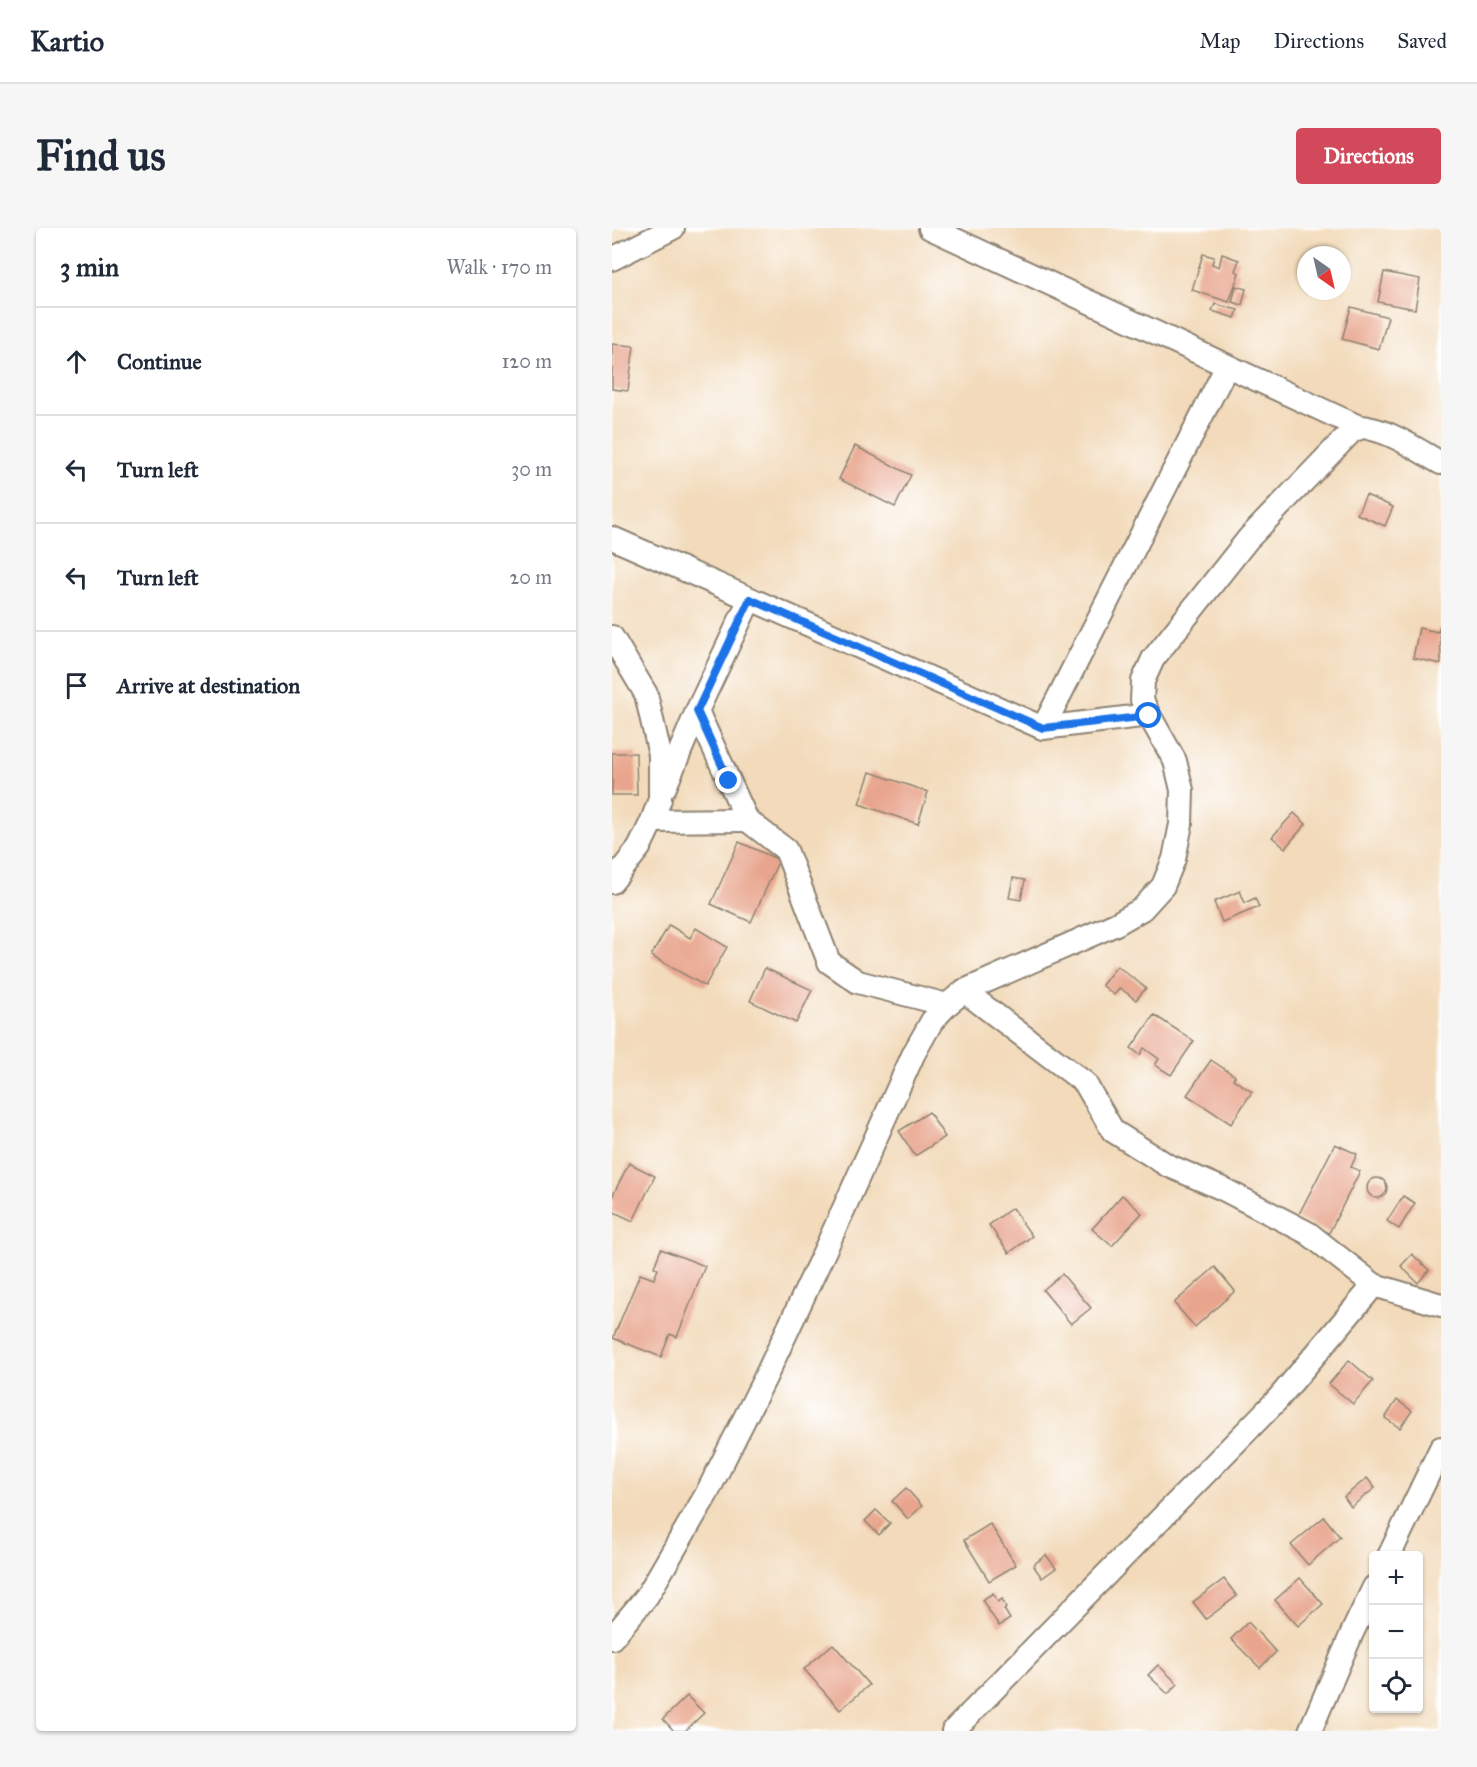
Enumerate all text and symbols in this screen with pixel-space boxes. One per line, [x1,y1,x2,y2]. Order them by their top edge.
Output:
text: Kartio [30,24,104,59]
text: Map [1200,28,1241,54]
text: Directions [1274,28,1364,54]
text: Saved [1397,28,1447,54]
button: Directions [1296,128,1441,184]
text: Find us [36,130,166,182]
north arrow [1297,246,1351,300]
text: 3 min [60,251,119,283]
text: Walk · 170 m [447,255,552,279]
icon: ahead [60,345,93,378]
text: Continue [117,348,202,375]
text: 120 m [501,349,552,373]
icon: left [60,453,93,486]
text: Turn left [117,456,199,483]
text: 30 m [511,457,552,481]
icon: left [60,561,93,594]
text: Turn left [117,564,199,591]
text: 20 m [509,565,552,589]
icon: arrive [60,669,93,702]
text: Arrive at destination [117,672,300,699]
route start [1135,702,1161,728]
route end [715,767,741,793]
map controls [1369,1551,1423,1713]
button: + [1369,1551,1423,1605]
button: − [1369,1605,1423,1659]
button: locate [1369,1659,1423,1713]

